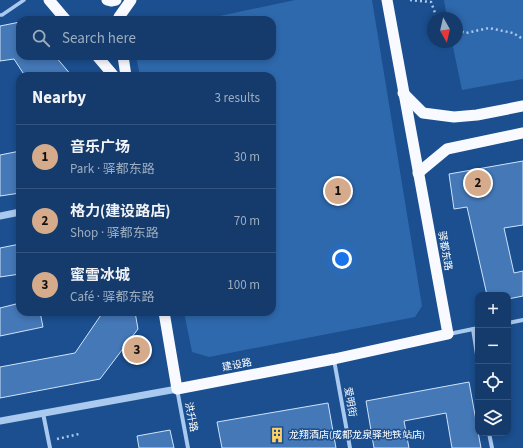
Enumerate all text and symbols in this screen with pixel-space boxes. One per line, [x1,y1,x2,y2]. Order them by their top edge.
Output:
north arrow [427,12,463,48]
search box [16,16,276,60]
icon: search [30,27,52,49]
text: Search here [62,28,136,49]
text: Nearby [32,86,86,110]
text: 3 results [215,89,260,107]
text: 音乐广场 [70,137,130,158]
text: 1 [42,148,48,166]
text: 30 m [234,148,260,166]
text: Park · 驿都东路 [70,160,155,178]
pin: 2 [465,168,491,198]
pin: 1 [325,176,351,206]
text: 格力(建设路店) [70,201,170,222]
text: 2 [42,212,48,230]
text: 70 m [234,212,260,230]
text: Shop · 驿都东路 [70,224,159,242]
street label: 驿都东路 [435,230,455,272]
your location [332,249,352,269]
text: 蜜雪冰城 [70,265,130,286]
text: 3 [42,276,48,294]
text: 100 m [227,276,260,294]
text: Café · 驿都东路 [70,288,155,306]
map controls [475,292,511,436]
button: + [475,292,511,328]
button: − [475,328,511,364]
pin: 3 [124,335,150,365]
street label: 建设路 [221,355,253,375]
button: locate [475,364,511,400]
street label: 爱明街 [341,386,359,418]
button: layers [475,400,511,436]
street label: 洪升路 [181,401,201,433]
building icon: 龙翔酒店(成都龙泉驿地铁站店) [268,426,286,444]
place label: 龙翔酒店(成都龙泉驿地铁站店) [289,428,425,442]

